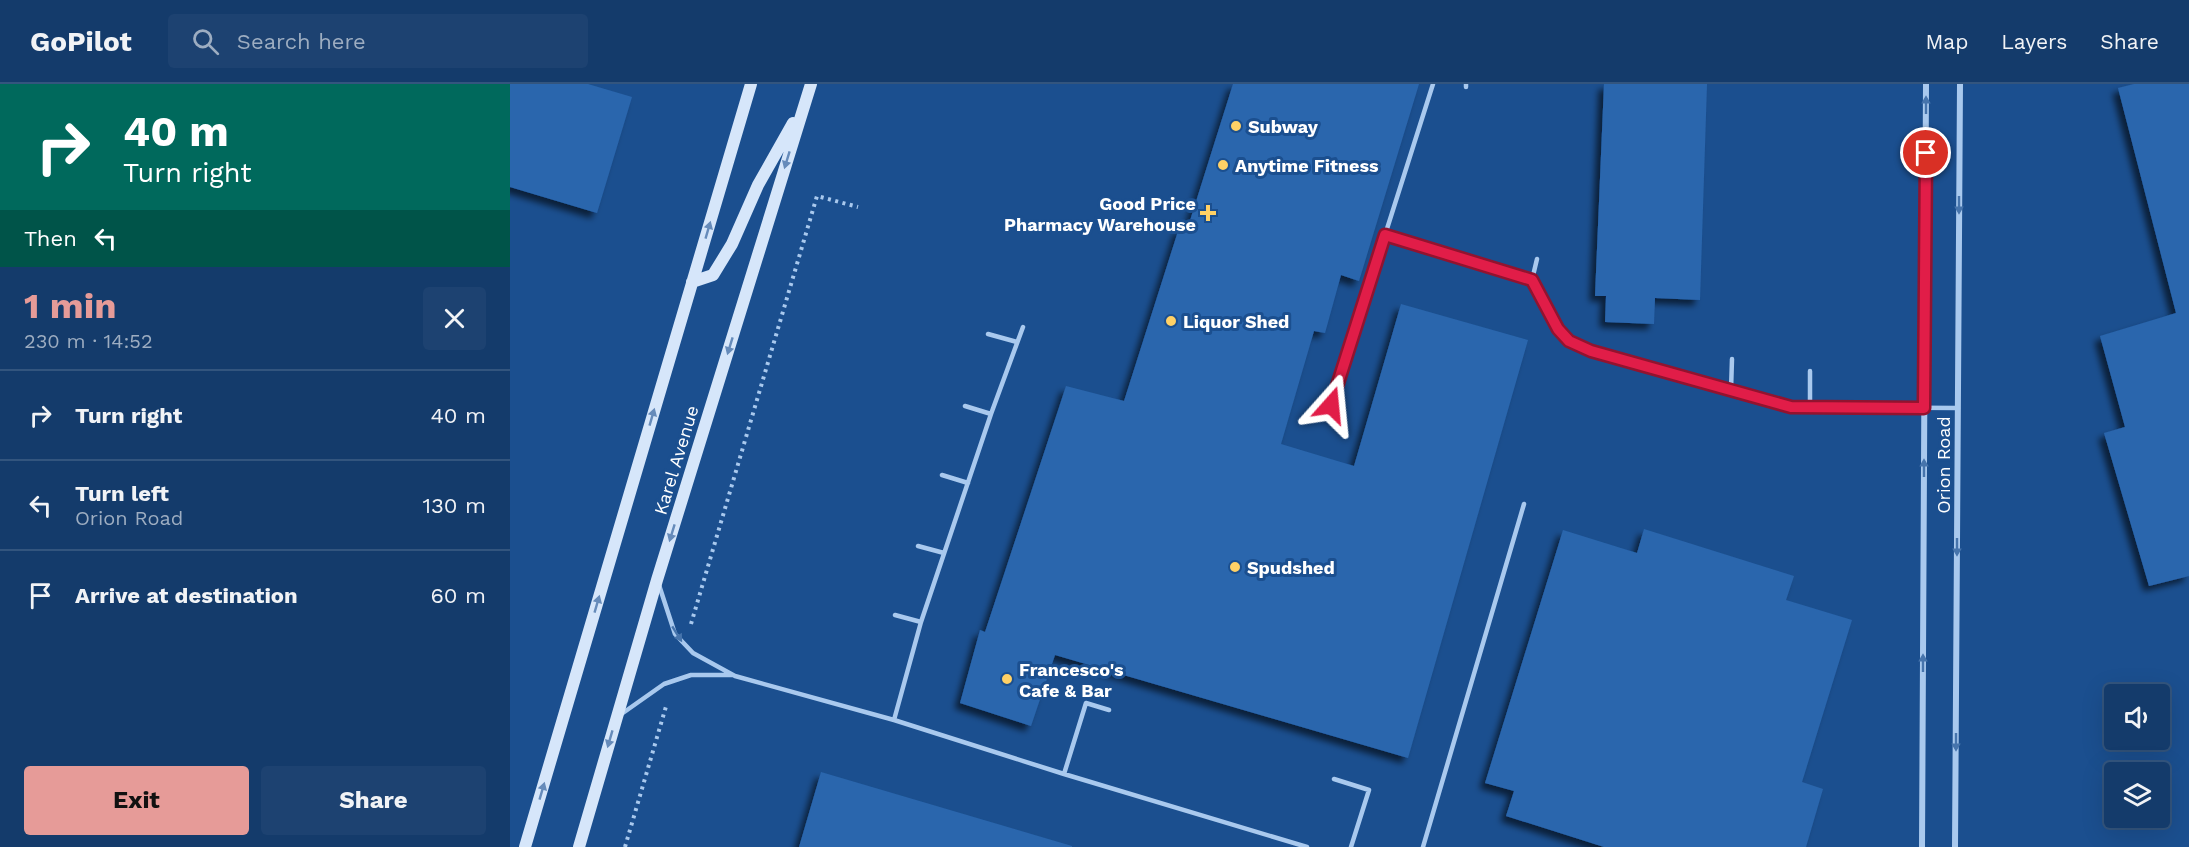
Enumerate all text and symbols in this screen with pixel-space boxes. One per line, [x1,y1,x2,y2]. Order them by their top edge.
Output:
search box [168,14,588,68]
text: GoPilot [30,25,132,58]
icon: search [189,25,222,58]
text: Search here [237,29,366,54]
text: Map [1925,29,1968,54]
text: Layers [2001,29,2067,54]
text: Share [2100,29,2159,54]
one-way arrow [1921,95,1931,114]
text: 40 m [123,107,229,156]
icon: right [24,108,102,186]
place label: Subway [1248,116,1319,137]
marker: Subway [1229,119,1243,133]
pin [1900,127,1951,178]
icon: arrive [1909,136,1942,169]
one-way arrow [782,151,791,169]
place label: Anytime Fitness [1235,155,1379,176]
text: Turn right [123,157,252,189]
marker: Anytime Fitness [1216,158,1230,172]
place label: Good Price Pharmacy Warehouse [1004,193,1196,235]
one-way arrow [1954,196,1964,215]
marker: Good Price Pharmacy Warehouse [1201,206,1215,220]
one-way arrow [704,221,713,239]
icon: left [89,222,122,255]
text: Then [24,226,77,251]
text: 1 min [24,285,116,327]
button: close [423,287,486,350]
place label: Liquor Shed [1183,311,1289,332]
marker: Liquor Shed [1164,314,1178,328]
text: 230 m · 14:52 [24,329,153,353]
one-way arrow [724,337,734,355]
position arrow [1299,373,1363,437]
icon: right [24,399,57,432]
text: Turn right [75,403,182,428]
text: 40 m [430,403,486,428]
street label: Karel Avenue [649,403,703,517]
one-way arrow [648,408,657,426]
street label: Orion Road [1933,416,1954,514]
one-way arrow [1919,458,1929,477]
text: Turn left [75,481,169,506]
icon: left [24,489,57,522]
text: 130 m [422,493,486,518]
text: Orion Road [75,506,183,530]
one-way arrow [667,524,676,542]
one-way arrow [1952,538,1962,557]
place label: Spudshed [1247,557,1335,578]
marker: Spudshed [1228,560,1242,574]
icon: arrive [24,579,57,612]
text: Arrive at destination [75,583,298,608]
text: 60 m [430,583,486,608]
one-way arrow [593,595,602,613]
one-way arrow [672,626,683,643]
one-way arrow [1918,653,1928,672]
place label: Francesco's Cafe & Bar [1019,659,1124,701]
marker: Francesco's Cafe & Bar [1000,672,1014,686]
map controls [2104,684,2170,828]
button: sound [2104,684,2170,750]
one-way arrow [605,731,614,749]
one-way arrow [1951,733,1961,752]
button: layers [2104,762,2170,828]
button: Exit [24,766,249,835]
button: Share [261,766,486,835]
one-way arrow [538,782,547,800]

